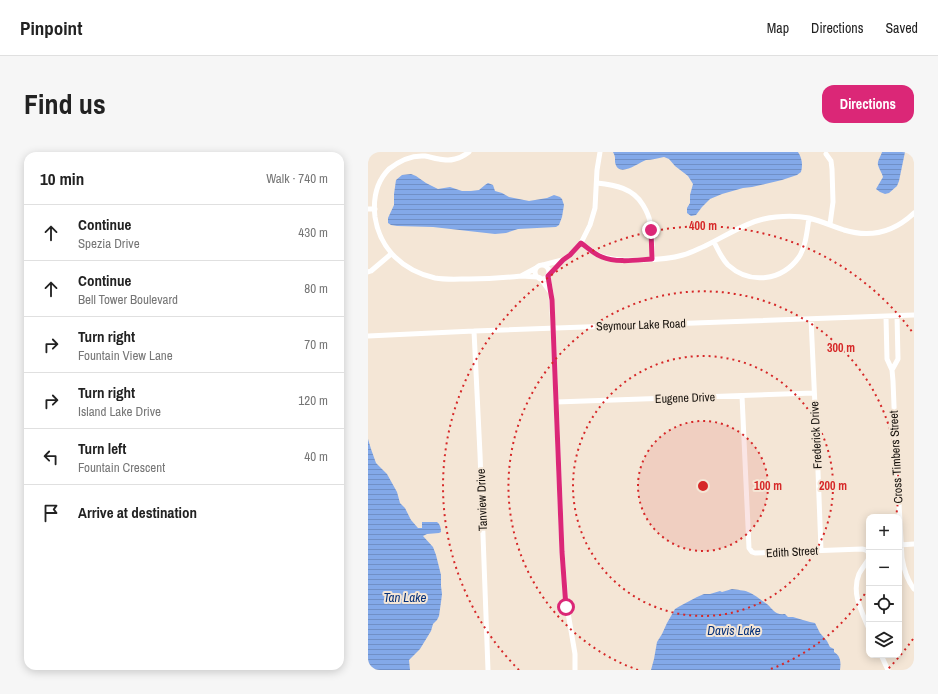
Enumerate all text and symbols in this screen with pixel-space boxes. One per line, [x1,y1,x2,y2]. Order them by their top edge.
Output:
text: Pinpoint [20,15,82,41]
text: Map [767,19,789,37]
text: Directions [811,19,863,37]
text: Saved [885,19,918,37]
text: Find us [24,85,106,123]
button: Directions [822,85,914,123]
text: 10 min [40,167,84,190]
text: Walk · 740 m [266,170,328,187]
text: Continue [78,214,131,235]
text: 400 m [689,218,717,234]
route end [642,221,660,239]
icon: ahead [40,222,62,244]
text: 430 m [298,224,328,241]
text: Spezia Drive [78,235,140,252]
text: Continue [78,270,131,291]
icon: ahead [40,278,62,300]
text: 80 m [304,280,328,297]
text: Bell Tower Boulevard [78,291,178,308]
street label: Seymour Lake Road [596,315,686,335]
text: Turn right [78,326,135,347]
icon: right [40,334,62,356]
text: 70 m [304,336,328,353]
text: 300 m [827,340,855,356]
text: Fountain View Lane [78,347,173,364]
text: Turn right [78,382,135,403]
street label: Eugene Drive [655,389,715,407]
icon: right [40,390,62,412]
text: 120 m [298,392,328,409]
street label: Frederick Drive [806,401,826,469]
text: Island Lake Drive [78,403,161,420]
street label: Cross Timbers Street [886,410,906,504]
text: Turn left [78,438,126,459]
icon: left [40,446,62,468]
text: 40 m [304,448,328,465]
text: Fountain Crescent [78,459,165,476]
street label: Tanview Drive [473,468,491,532]
text: 100 m [754,478,782,494]
text: 200 m [819,478,847,494]
centre of rings [696,479,710,493]
icon: arrive [40,502,62,524]
text: Arrive at destination [78,502,197,523]
map controls [866,514,902,658]
button: + [866,514,902,550]
street label: Edith Street [766,543,819,561]
button: − [866,550,902,586]
button: locate [866,586,902,622]
water label: Tan Lake [383,589,427,606]
route start [557,598,575,616]
water label: Davis Lake [707,622,761,639]
button: layers [866,622,902,658]

